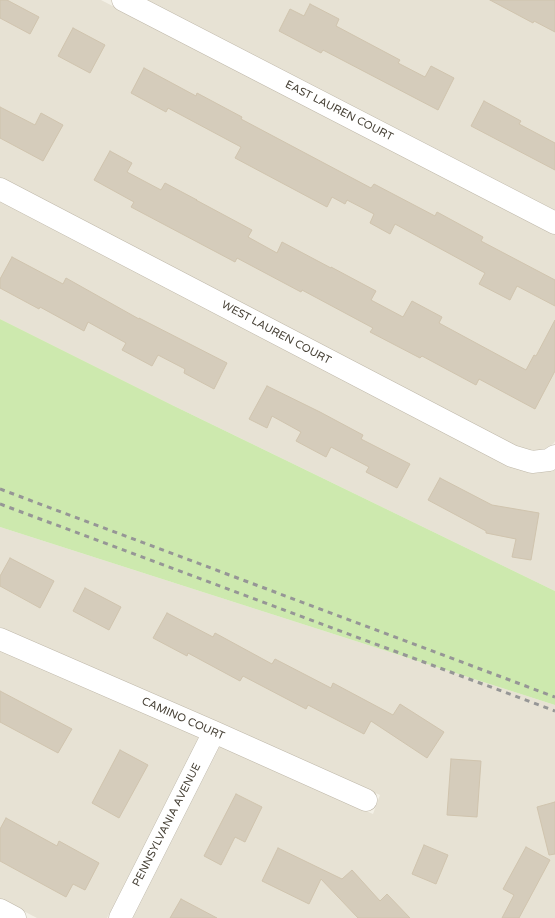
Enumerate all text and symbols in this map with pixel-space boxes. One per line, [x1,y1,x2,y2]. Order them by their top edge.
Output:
street label: EAST LAUREN COURT [283,78,395,144]
street label: WEST LAUREN COURT [219,298,333,368]
street label: CAMINO COURT [139,695,227,743]
street label: PENNSYLVANIA AVENUE [130,761,204,889]

